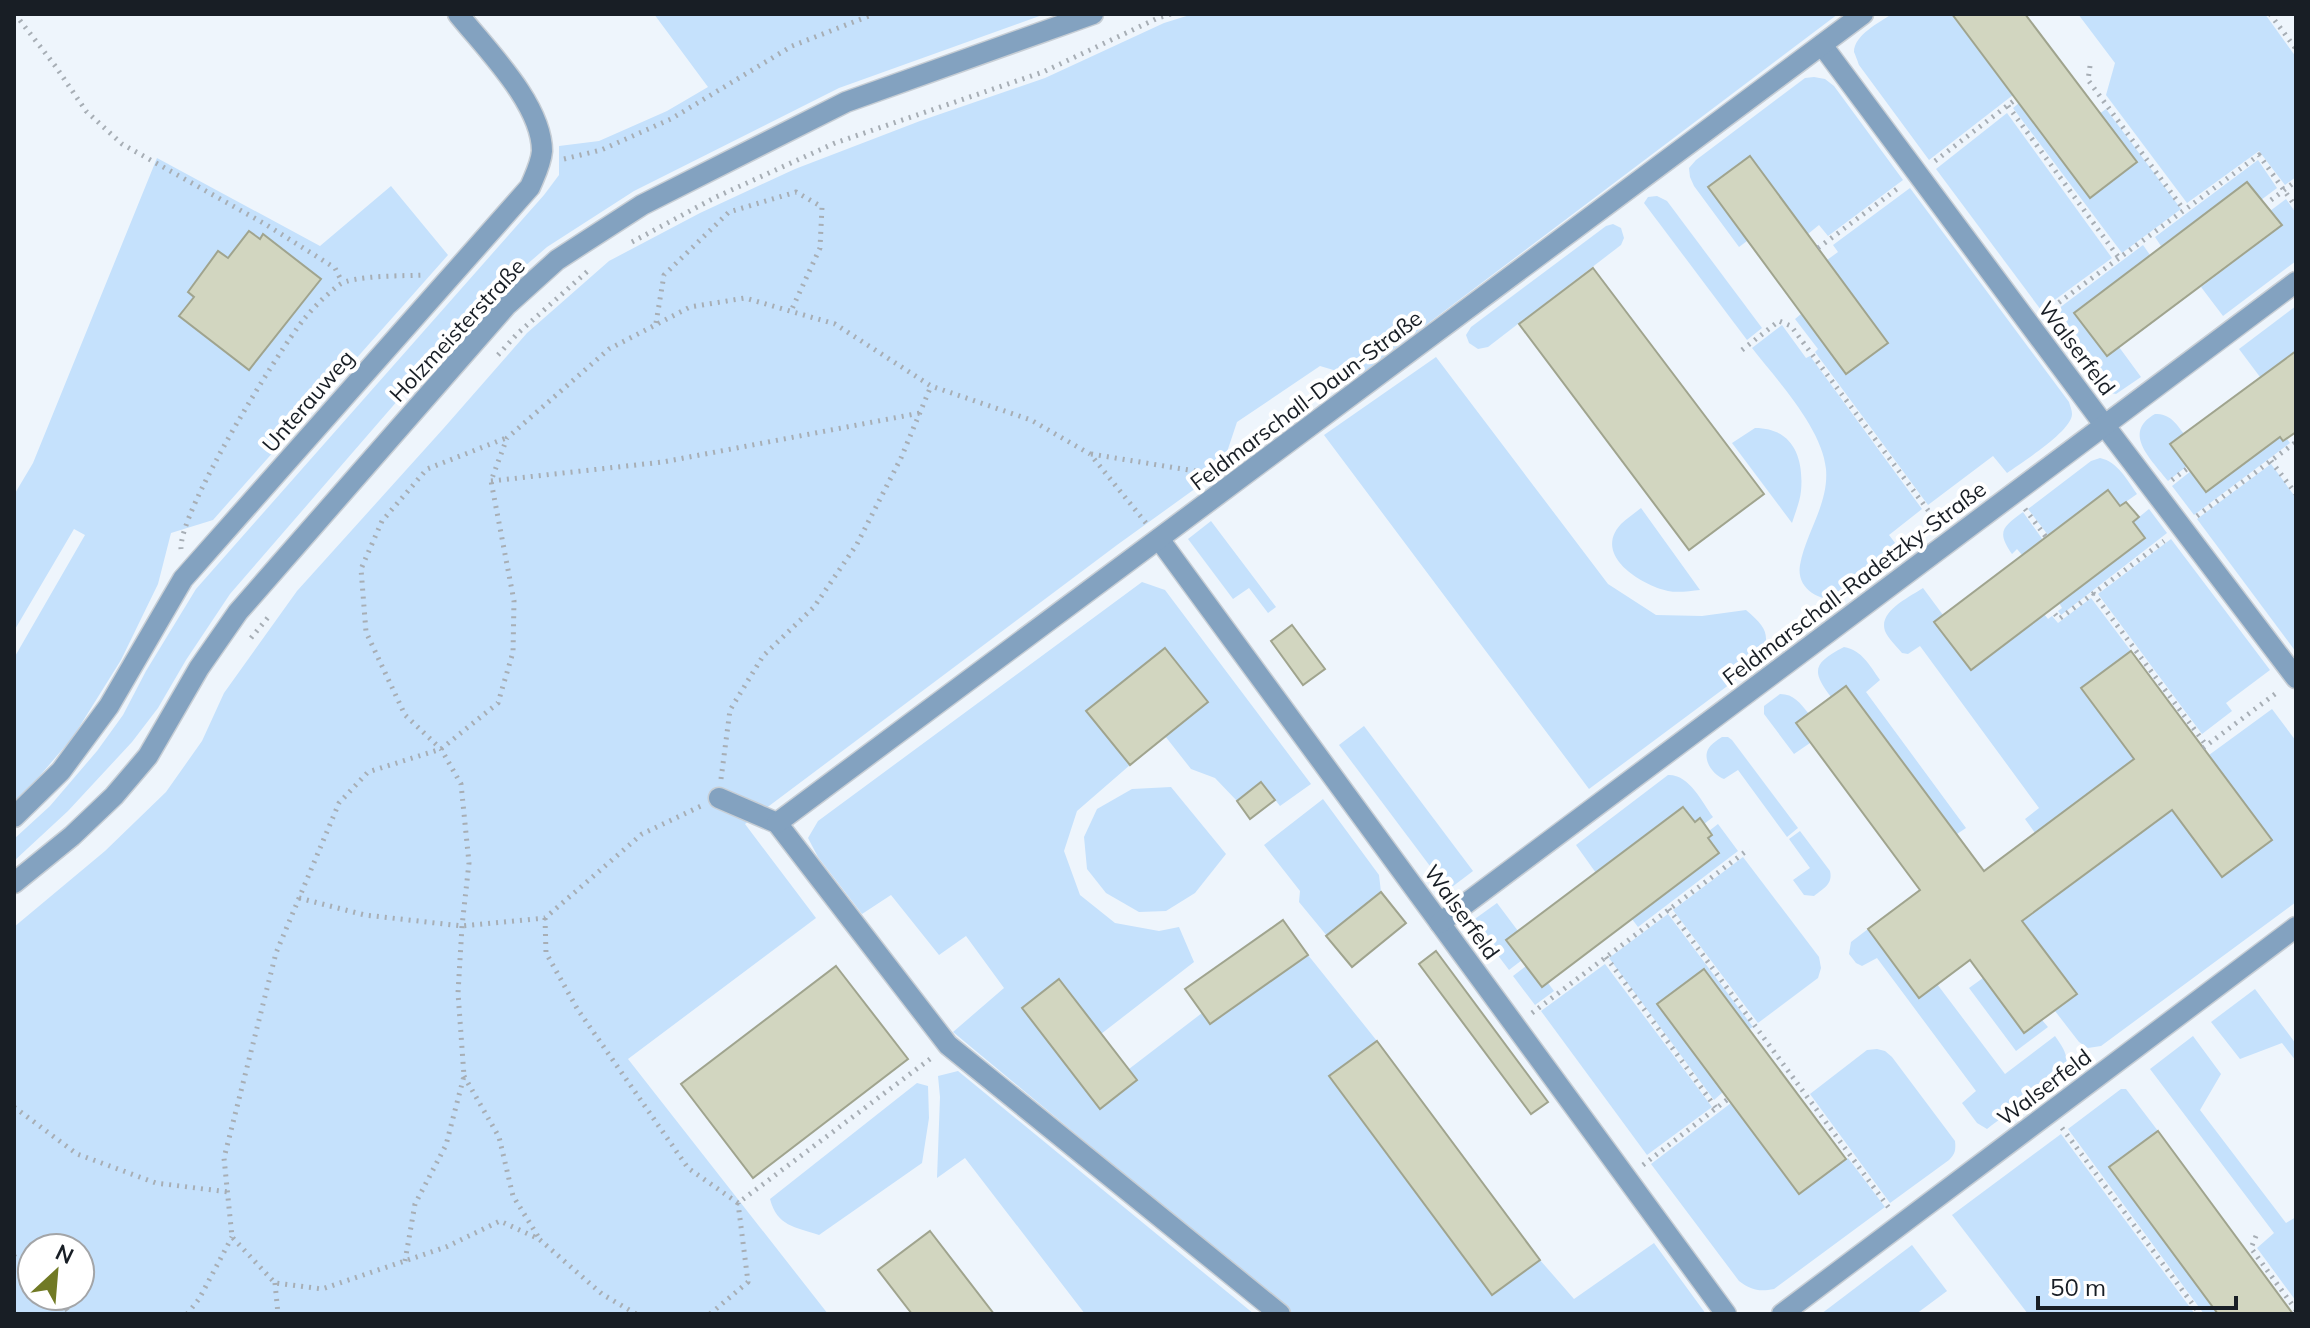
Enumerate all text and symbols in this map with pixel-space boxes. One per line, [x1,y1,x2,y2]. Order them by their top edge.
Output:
street label: Holzmeisterstraße [383,252,531,408]
street label: Walserfeld [2033,295,2121,401]
street label: Feldmarschall-Daun-Straße [1185,304,1427,496]
street label: Unterauweg [256,344,360,458]
street label: Feldmarschall-Radetzky-Straße [1717,475,1991,691]
street label: Walserfeld [1418,859,1506,965]
street label: Walserfeld [1991,1043,2097,1131]
north arrow [16,1232,96,1312]
text: N [51,1238,78,1270]
scale bar [2038,1260,2236,1310]
text: 50 m [2050,1272,2106,1302]

